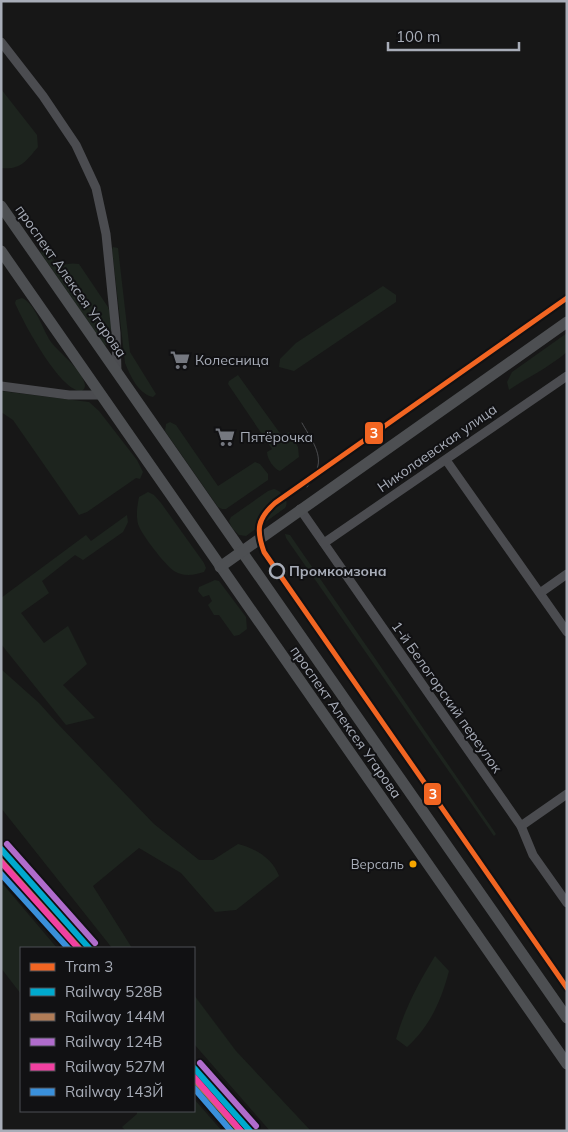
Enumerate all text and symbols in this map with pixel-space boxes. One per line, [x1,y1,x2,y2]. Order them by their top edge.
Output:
scale bar [388,20,519,52]
text: 100 m [396,27,440,46]
street label: проспект Алексея Угарова [11,201,131,361]
supermarket icon: Колесница [169,349,191,371]
place label: Колесница [195,351,269,369]
street label: Николаевская улица [374,400,500,496]
line badge: 3 [364,421,384,445]
text: 3 [370,424,378,442]
supermarket icon: Пятёрочка [214,426,236,448]
place label: Пятёрочка [240,428,313,446]
place label: Промкомзона [289,562,387,580]
marker: Промкомзона [269,563,285,579]
street label: 1-й Белогорский переулок [388,618,507,777]
street label: проспект Алексея Угарова [286,642,406,802]
line badge: 3 [423,782,442,806]
text: 3 [429,785,437,803]
place label: Версаль [351,856,404,872]
marker: Версаль [408,859,418,869]
legend [20,947,195,1112]
text: Tram 3 [65,957,113,976]
text: Railway 528В [65,982,162,1001]
text: Railway 144М [65,1007,165,1026]
text: Railway 124В [65,1032,162,1051]
text: Railway 527М [65,1057,165,1076]
text: Railway 143Й [65,1082,163,1101]

